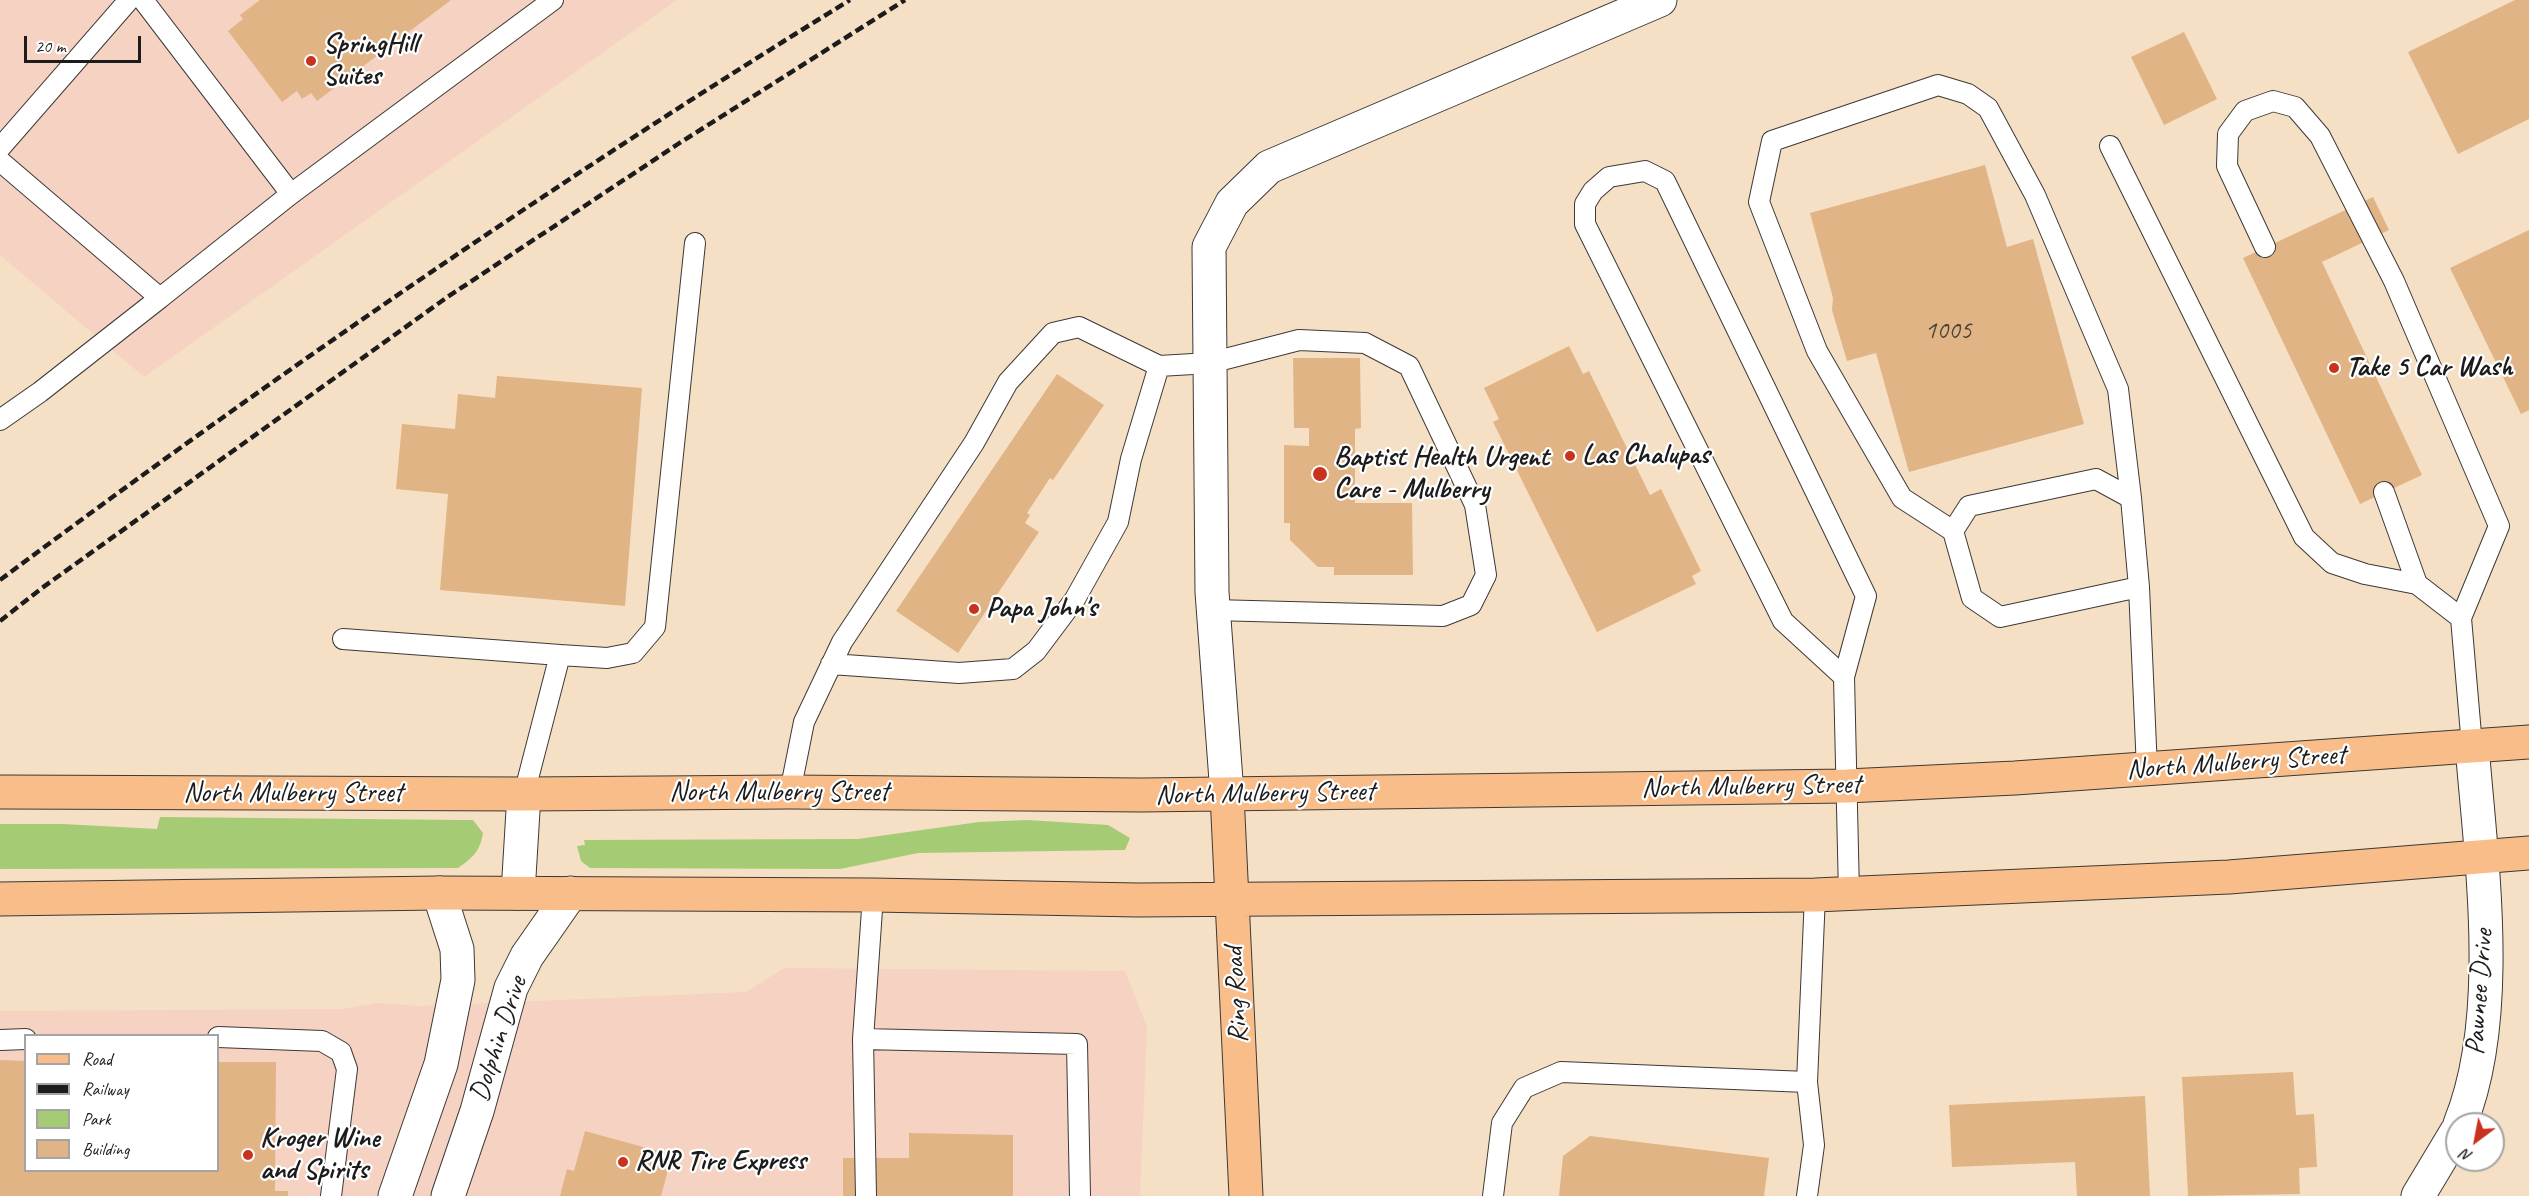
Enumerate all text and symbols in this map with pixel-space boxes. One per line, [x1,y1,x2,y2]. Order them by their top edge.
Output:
scale bar [27,24,144,62]
place label: SpringHill Suites [323,28,418,94]
text: 20 m [35,35,66,57]
marker: SpringHill Suites [304,54,318,68]
house number: 1005 [1925,315,1971,347]
place label: Take 5 Car Wash [2346,351,2512,385]
marker: Take 5 Car Wash [2327,361,2341,375]
place label: Las Chalupas [1582,439,1710,473]
place label: Baptist Health Urgent Care - Mulberry [1334,441,1549,507]
marker: Las Chalupas [1563,449,1577,463]
marker: Baptist Health Urgent Care - Mulberry [1311,465,1329,483]
place label: Papa John's [986,592,1097,626]
marker: Papa John's [967,602,981,616]
street label: North Mulberry Street [2125,739,2347,787]
street label: North Mulberry Street [1641,768,1861,806]
street label: North Mulberry Street [1155,775,1375,813]
street label: North Mulberry Street [669,776,889,810]
street label: North Mulberry Street [183,777,403,811]
street label: Pawnee Drive [2459,928,2501,1056]
street label: Ring Road [1218,946,1256,1044]
street label: Dolphin Drive [463,972,535,1106]
legend [24,1034,219,1172]
text: Road [82,1048,112,1070]
text: Railway [82,1078,129,1100]
text: Park [82,1108,111,1130]
north arrow [2445,1112,2505,1172]
place label: Kroger Wine and Spirits [260,1122,380,1188]
text: Building [82,1138,129,1160]
text: N [2457,1144,2476,1167]
place label: RNR Tire Express [635,1145,806,1179]
marker: Kroger Wine and Spirits [241,1148,255,1162]
marker: RNR Tire Express [616,1155,630,1169]

